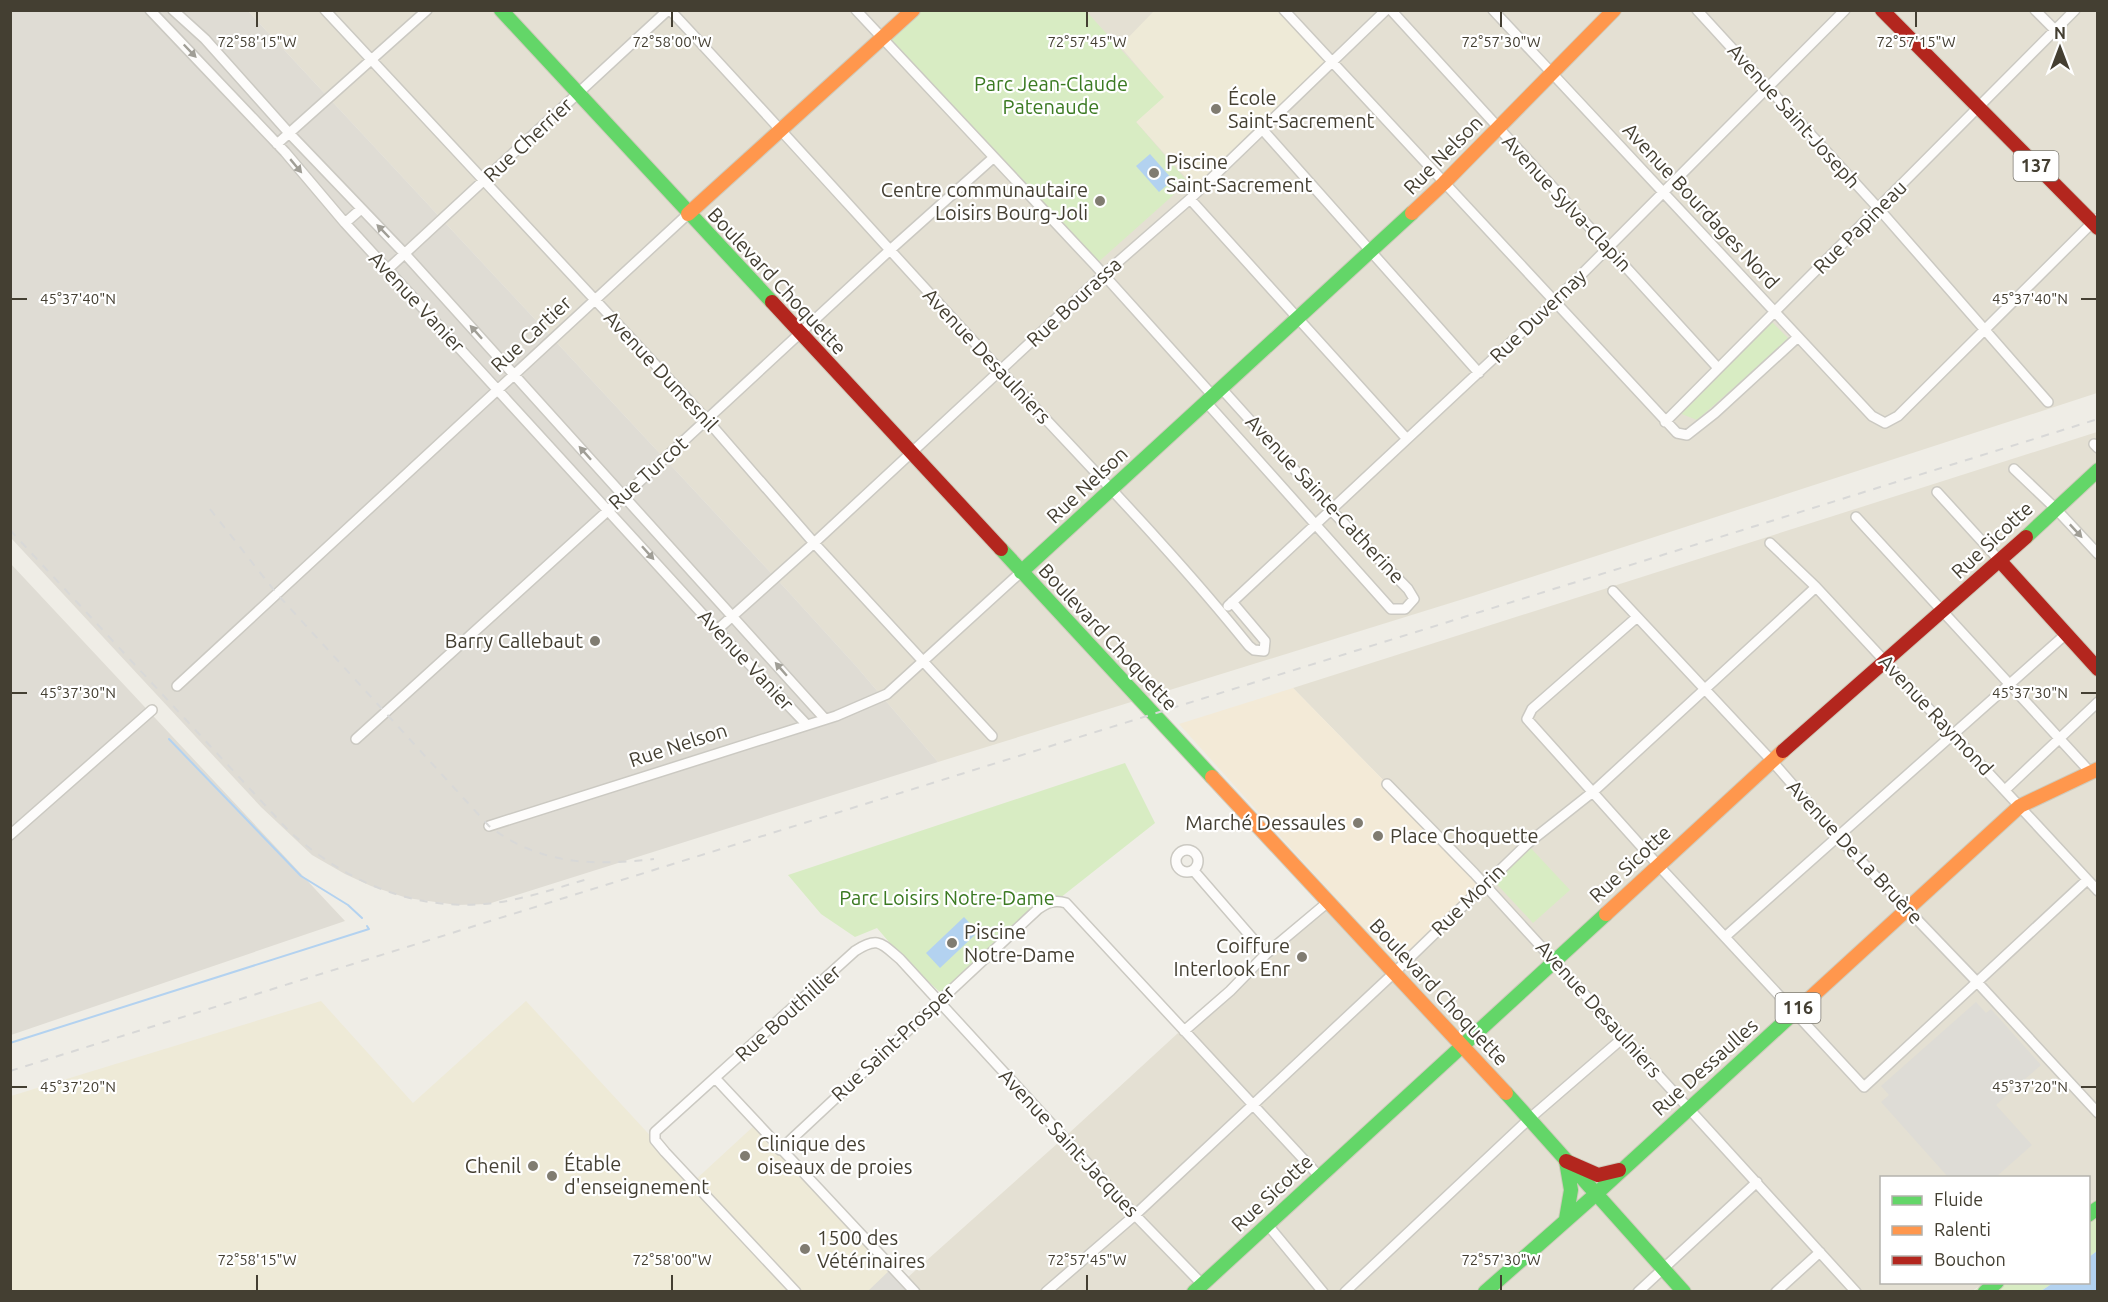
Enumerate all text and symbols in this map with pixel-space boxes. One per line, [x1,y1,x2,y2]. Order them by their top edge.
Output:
north arrow [2030,18,2090,78]
text: N [2054,24,2066,42]
text: 72°58'15"W [217,33,297,50]
text: 72°58'00"W [632,33,712,50]
text: 72°57'45"W [1047,33,1127,50]
text: 72°57'30"W [1461,33,1541,50]
text: 72°57'15"W [1876,33,1956,50]
street label: Avenue Saint-Joseph [1724,39,1865,193]
one-way arrow [183,43,197,58]
park label: Parc Jean-Claude Patenaude [974,72,1128,118]
place label: École Saint-Sacrement [1228,86,1375,132]
street label: Rue Cherrier [479,92,577,187]
marker: École Saint-Sacrement [1209,102,1223,116]
street label: Rue Nelson [1398,110,1487,199]
street label: Avenue Bourdages Nord [1618,118,1784,293]
street label: Avenue Sylva-Clapin [1498,129,1637,276]
place label: Piscine Saint-Sacrement [1166,150,1313,196]
road number: 137 [2014,151,2058,181]
one-way arrow [290,158,303,174]
marker: Piscine Saint-Sacrement [1147,166,1161,180]
street label: Rue Papineau [1808,175,1911,278]
place label: Centre communautaire Loisirs Bourg-Joli [881,178,1088,224]
marker: Centre communautaire Loisirs Bourg-Joli [1093,194,1107,208]
street label: Boulevard Choquette [703,203,851,359]
one-way arrow [376,224,390,239]
street label: Avenue Vanier [365,246,470,357]
street label: Rue Bourassa [1022,252,1126,351]
street label: Rue Duvernay [1485,264,1591,367]
street label: Avenue Desaulniers [919,283,1056,428]
text: 45°37'40"N [40,290,116,307]
text: 45°37'40"N [1992,290,2068,307]
street label: Rue Cartier [486,291,576,376]
street label: Avenue Dumesnil [600,306,723,436]
one-way arrow [470,325,483,340]
street label: Avenue Sainte-Catherine [1241,410,1409,587]
street label: Rue Turcot [604,431,692,514]
street label: Rue Nelson [1042,441,1132,528]
one-way arrow [578,445,592,460]
street label: Rue Sicotte [1946,496,2037,583]
one-way arrow [2069,523,2082,538]
one-way arrow [641,545,654,560]
street label: Boulevard Choquette [1034,559,1182,715]
street label: Avenue Vanier [694,604,799,715]
place label: Barry Callebaut [445,629,583,652]
marker: Barry Callebaut [588,634,602,648]
street label: Avenue Raymond [1875,650,1998,780]
one-way arrow [775,662,788,677]
text: 45°37'30"N [40,684,116,701]
text: 45°37'30"N [1992,684,2068,701]
street label: Rue Nelson [626,718,730,771]
street label: Avenue De La Bruère [1783,775,1928,928]
place label: Marché Dessaules [1185,811,1346,834]
marker: Marché Dessaules [1351,816,1365,830]
street label: Rue Sicotte [1584,820,1675,907]
place label: Place Choquette [1390,824,1539,847]
marker: Place Choquette [1371,829,1385,843]
street label: Rue Morin [1426,859,1509,940]
park label: Parc Loisirs Notre-Dame [839,886,1055,909]
street label: Boulevard Choquette [1365,914,1513,1070]
place label: Piscine Notre-Dame [964,920,1075,966]
place label: Coiffure Interlook Enr [1173,934,1290,980]
street label: Avenue Desaulniers [1532,935,1667,1082]
marker: Piscine Notre-Dame [945,936,959,950]
marker: Coiffure Interlook Enr [1295,950,1309,964]
street label: Rue Bouthillier [730,959,845,1066]
street label: Rue Saint-Prosper [826,979,959,1106]
road number: 116 [1776,993,1820,1023]
street label: Rue Dessaulles [1647,1013,1762,1120]
street label: Avenue Saint-Jacques [995,1064,1144,1221]
text: 45°37'20"N [40,1078,116,1095]
text: 45°37'20"N [1992,1078,2068,1095]
place label: Clinique des oiseaux de proies [757,1132,913,1178]
marker: Clinique des oiseaux de proies [738,1149,752,1163]
street label: Rue Sicotte [1226,1149,1317,1236]
place label: Étable d'enseignement [564,1152,709,1198]
place label: Chenil [465,1154,521,1177]
marker: Chenil [526,1159,540,1173]
marker: Étable d'enseignement [545,1169,559,1183]
legend [1880,1176,2090,1284]
text: Fluide [1934,1189,1983,1209]
text: Ralenti [1934,1219,1991,1239]
place label: 1500 des Vétérinaires [817,1226,925,1272]
marker: 1500 des Vétérinaires [798,1242,812,1256]
text: Bouchon [1934,1249,2006,1269]
text: 72°58'15"W [217,1251,297,1268]
text: 72°58'00"W [632,1251,712,1268]
text: 72°57'45"W [1047,1251,1127,1268]
text: 72°57'30"W [1461,1251,1541,1268]

